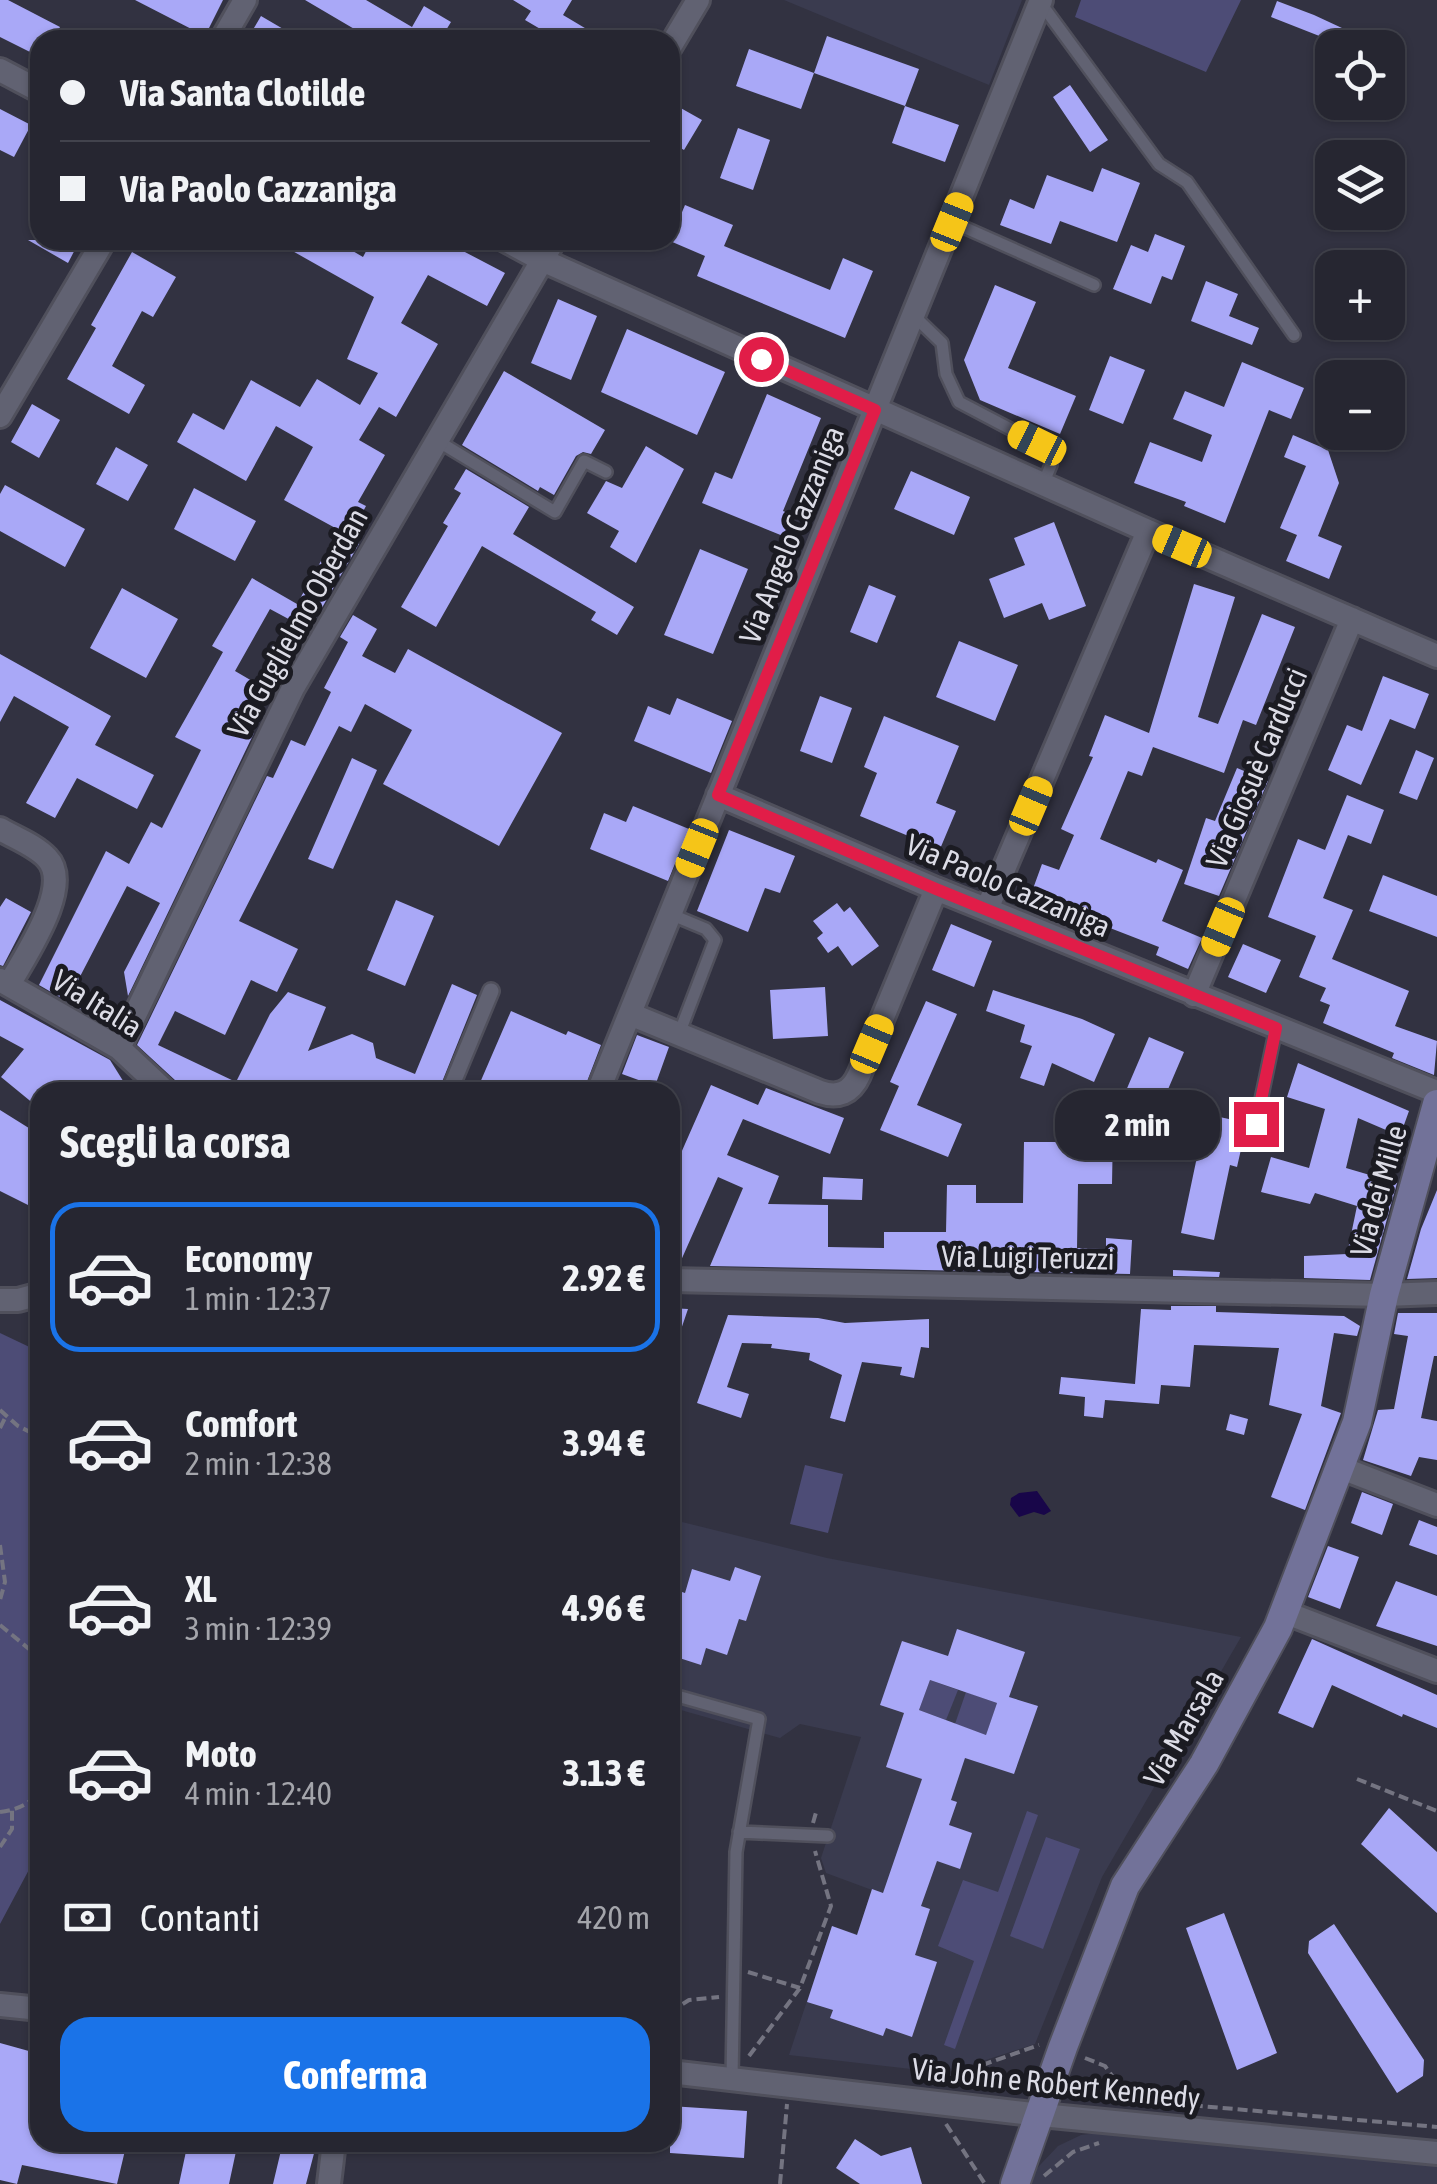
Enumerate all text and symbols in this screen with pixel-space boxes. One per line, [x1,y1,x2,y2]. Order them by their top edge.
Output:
map controls [1315,30,1405,450]
button: locate [1315,30,1405,120]
text: Via Santa Clotilde [120,71,365,114]
button: layers [1315,140,1405,230]
text: Via Paolo Cazzaniga [120,167,397,210]
car [927,189,977,255]
button: + [1315,250,1405,340]
route start [739,337,784,382]
button: − [1315,360,1405,450]
car [1003,416,1071,470]
street label: Via Angelo Cazzaniga [732,421,850,648]
street label: Via Guglielmo Oberdan [220,502,374,743]
car [1149,520,1215,572]
street label: Via Giosuè Carducci [1199,663,1313,873]
car [1005,773,1057,839]
car [672,815,722,881]
street label: Via Paolo Cazzaniga [901,827,1116,943]
car [1197,894,1249,960]
street label: Via Italia [47,963,148,1044]
car [846,1011,898,1077]
callout: 2 min [1056,1089,1221,1159]
route end [1234,1102,1279,1147]
text: 2 min [1105,1106,1170,1143]
text: Scegli la corsa [60,1116,291,1168]
street label: Via dei Mille [1343,1121,1413,1260]
icon: car [65,1232,155,1322]
text: Economy [185,1237,312,1280]
street label: Via Luigi Teruzzi [941,1238,1115,1276]
text: 2.92 € [562,1256,645,1299]
text: 1 min · 12:37 [185,1280,332,1317]
icon: car [65,1397,155,1487]
text: Comfort [185,1402,297,1445]
text: 3.94 € [562,1421,645,1464]
text: 2 min · 12:38 [185,1445,332,1482]
icon: car [65,1562,155,1652]
text: XL [185,1567,217,1610]
text: 4.96 € [562,1586,645,1629]
text: 3 min · 12:39 [185,1610,332,1647]
street label: Via Marsala [1136,1663,1230,1792]
icon: car [65,1727,155,1817]
text: Moto [185,1732,257,1775]
text: 3.13 € [562,1751,645,1794]
text: 4 min · 12:40 [185,1775,332,1812]
icon: cash [60,1890,115,1945]
text: Contanti [140,1896,260,1939]
text: 420 m [577,1899,650,1936]
button: Conferma [60,2017,650,2132]
street label: Via John e Robert Kennedy [910,2051,1202,2115]

